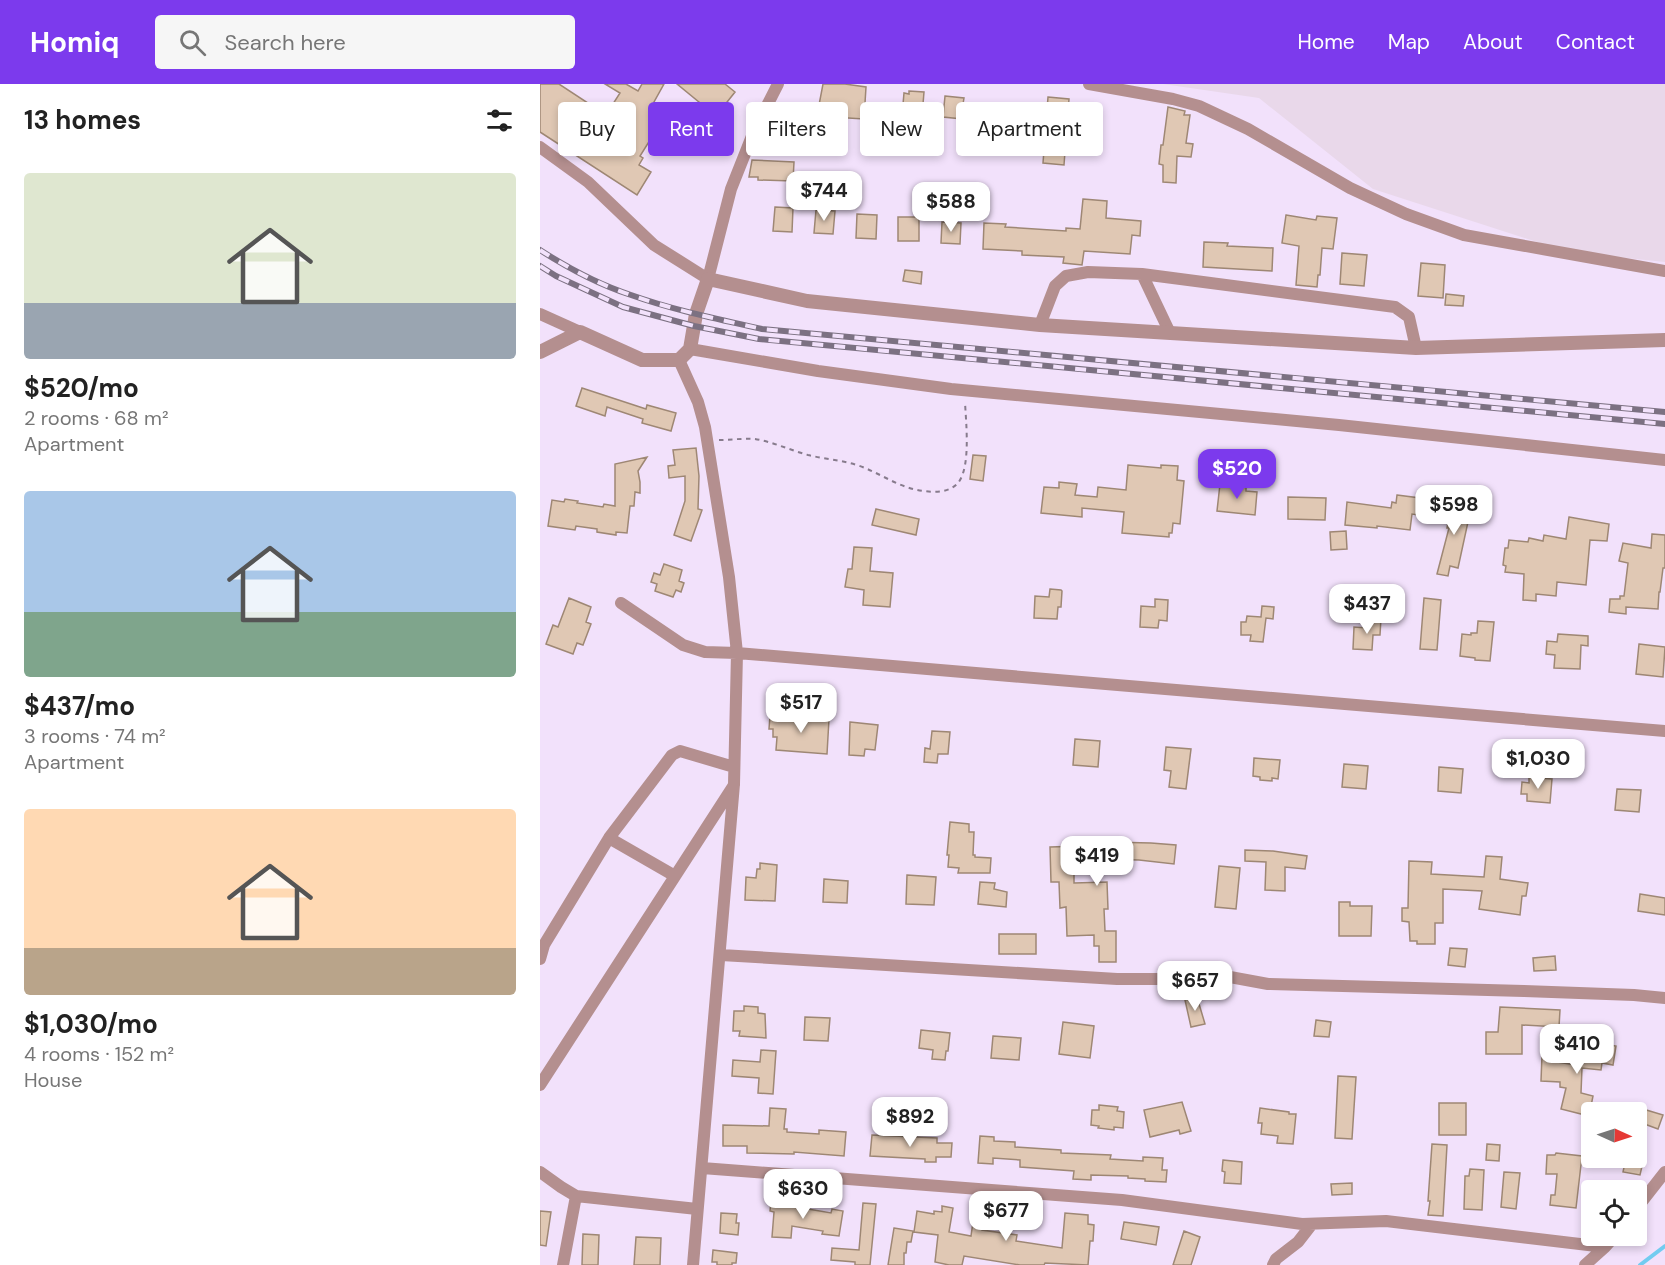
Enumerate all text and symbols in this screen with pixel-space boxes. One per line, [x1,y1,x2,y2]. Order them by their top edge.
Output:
search box [155,15,575,69]
text: Homiq [30,24,119,61]
icon: search [176,26,209,59]
text: Search here [224,28,346,57]
text: Home [1297,28,1355,56]
text: Map [1388,28,1430,56]
text: About [1463,28,1523,56]
text: Contact [1556,28,1635,56]
chip: Buy [558,102,636,156]
chip: Rent [648,102,734,156]
chip: Filters [746,102,848,156]
chip: New [860,102,944,156]
chip: Apartment [956,102,1103,156]
text: 13 homes [24,103,141,137]
icon: filters [483,104,516,137]
pin: $744 [788,171,860,222]
text: $744 [800,177,848,203]
pin: $588 [915,182,987,233]
text: $588 [926,188,976,214]
icon: home [216,212,324,320]
text: $520/mo [24,371,139,405]
text: 2 rooms · 68 m² [24,405,169,431]
text: Apartment [24,431,124,457]
pin: $520 [1201,449,1273,500]
text: $520 [1212,455,1262,481]
pin: $598 [1418,485,1490,536]
text: $598 [1429,491,1479,517]
icon: home [216,530,324,638]
pin: $437 [1331,584,1403,635]
text: $437 [1343,590,1391,616]
pin: $517 [765,683,837,734]
text: $437/mo [24,689,135,723]
text: $517 [780,689,822,715]
text: 3 rooms · 74 m² [24,723,166,749]
pin: $1,030 [1489,739,1587,790]
text: $1,030 [1506,745,1570,771]
text: Apartment [24,749,124,775]
pin: $419 [1061,836,1133,887]
text: $419 [1074,842,1120,868]
icon: home [216,848,324,956]
pin: $657 [1159,961,1231,1012]
text: $657 [1171,967,1219,993]
text: $1,030/mo [24,1007,158,1041]
pin: $410 [1541,1024,1613,1075]
text: $410 [1554,1030,1600,1056]
text: 4 rooms · 152 m² [24,1041,174,1067]
text: House [24,1067,82,1093]
pin: $892 [874,1097,946,1148]
north arrow [1581,1102,1647,1168]
map controls [1581,1102,1647,1246]
text: $892 [886,1103,934,1129]
pin: $630 [767,1169,839,1220]
text: $630 [778,1175,828,1201]
button: locate [1581,1180,1647,1246]
pin: $677 [970,1191,1042,1242]
text: $677 [983,1197,1029,1223]

